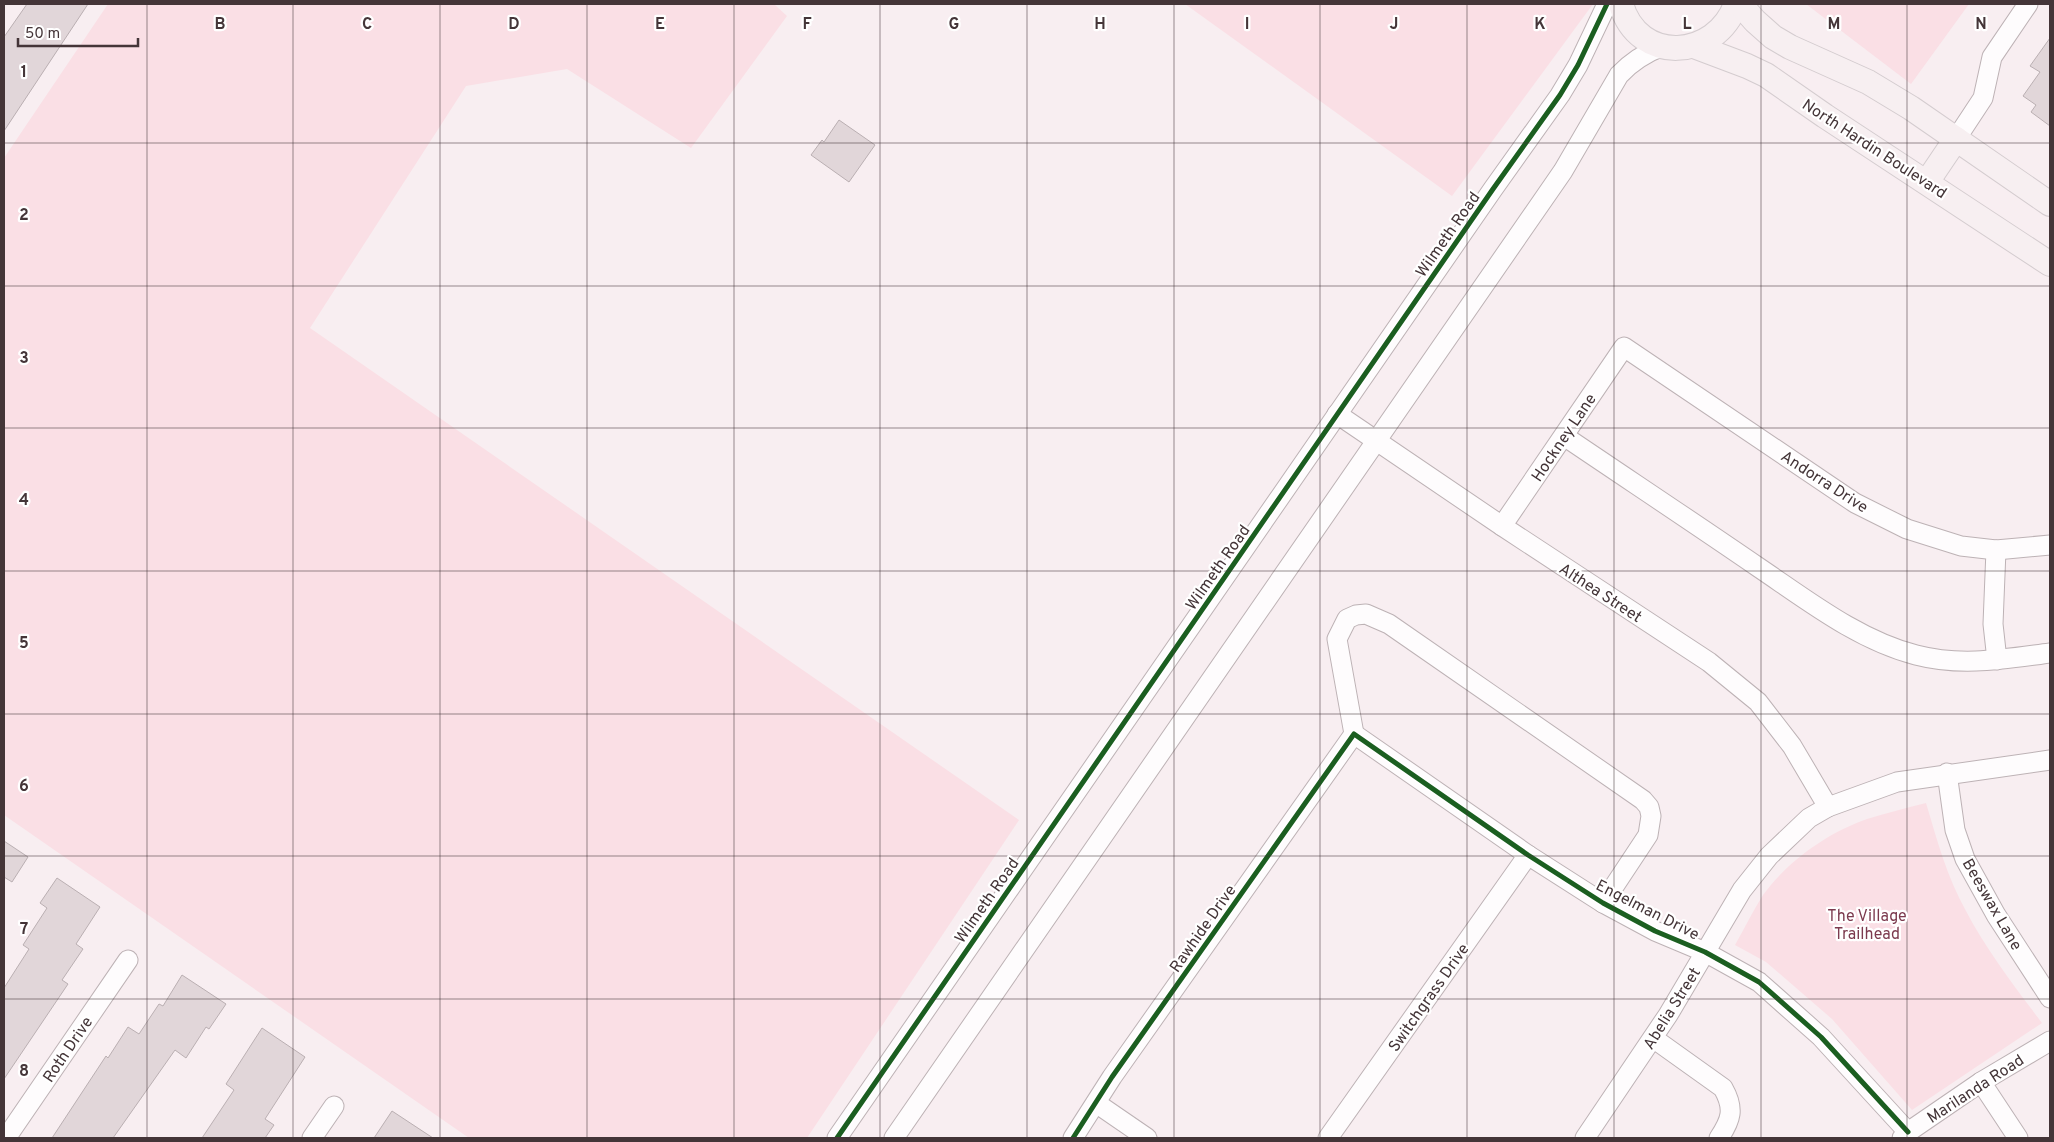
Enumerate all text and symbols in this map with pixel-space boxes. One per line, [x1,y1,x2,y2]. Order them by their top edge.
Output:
scale bar [18,15,138,47]
text: B [214,15,226,35]
text: C [362,15,372,35]
text: D [508,15,520,35]
text: E [655,15,665,35]
text: F [802,15,812,35]
text: G [949,15,959,35]
text: H [1094,15,1106,35]
text: I [1245,15,1249,35]
text: J [1390,15,1398,35]
text: K [1534,15,1546,35]
text: L [1682,15,1692,35]
text: M [1828,15,1840,35]
text: N [1975,15,1987,35]
text: 50 m [25,25,60,44]
text: 1 [21,63,27,83]
street label: North Hardin Boulevard [1798,95,1950,204]
street label: Wilmeth Road [1412,189,1485,282]
text: 2 [19,206,29,226]
text: 3 [19,349,29,369]
street label: Hockney Lane [1528,390,1602,486]
street label: Andorra Drive [1776,447,1871,518]
text: 4 [19,491,29,511]
street label: Wilmeth Road [1182,522,1255,615]
street label: Althea Street [1555,559,1645,628]
text: 5 [19,634,29,654]
text: 6 [19,777,29,797]
street label: Wilmeth Road [951,855,1024,948]
street label: Beeswax Lane [1957,856,2026,954]
street label: Engelman Drive [1592,876,1702,945]
street label: Rawhide Drive [1166,881,1241,977]
park label: The Village Trailhead [1827,907,1907,945]
text: 7 [20,920,28,940]
street label: Switchgrass Drive [1385,940,1474,1056]
street label: Abelia Street [1640,964,1706,1054]
street label: Roth Drive [39,1013,98,1087]
street label: Marilanda Road [1924,1051,2028,1128]
text: 8 [19,1062,29,1082]

